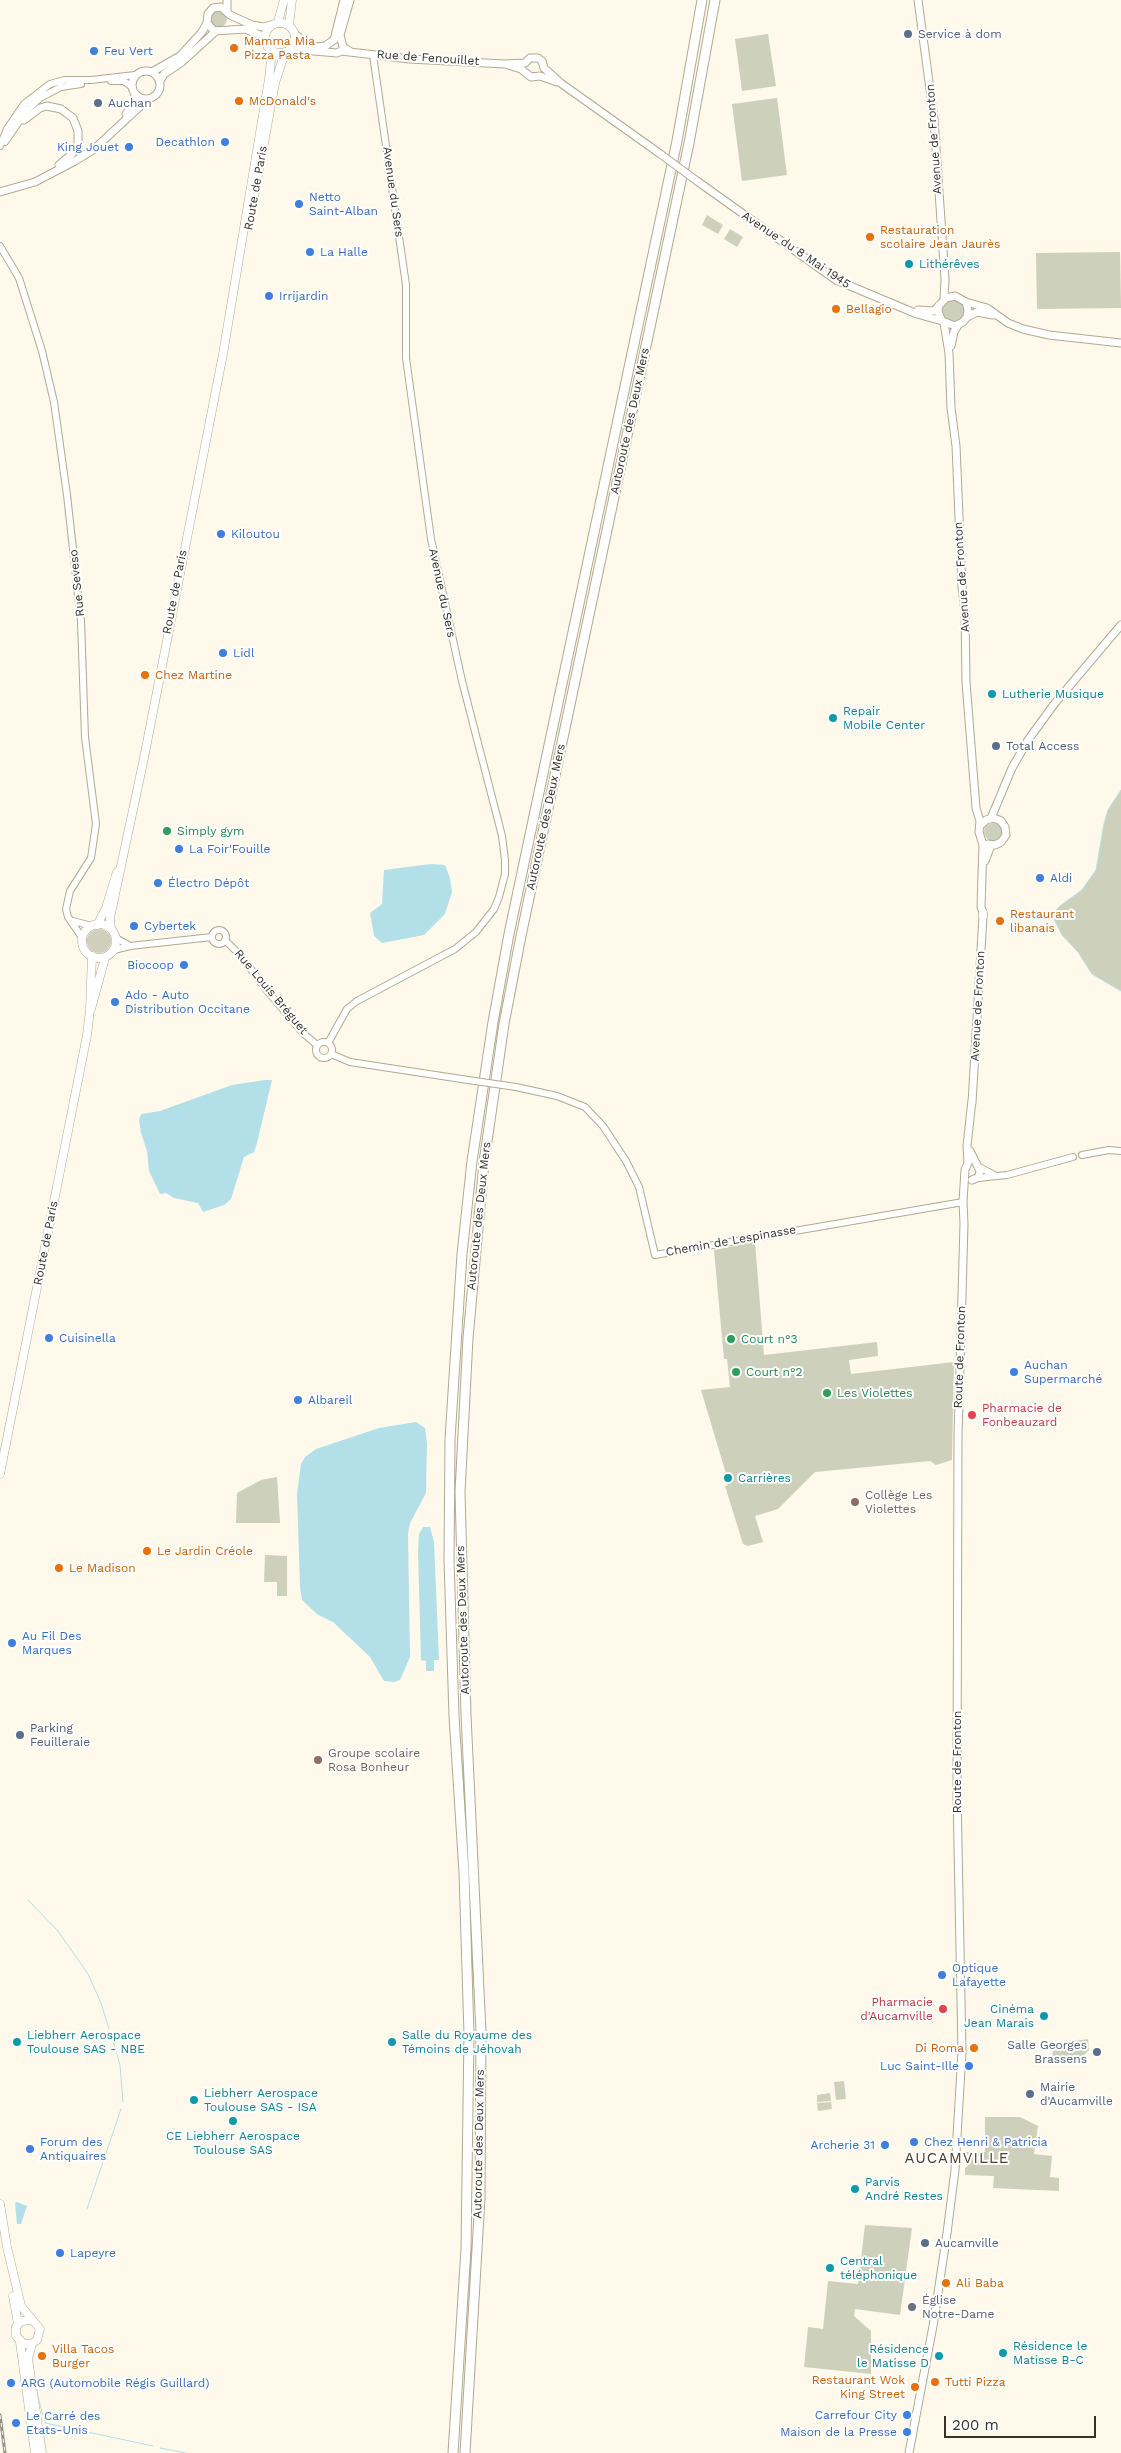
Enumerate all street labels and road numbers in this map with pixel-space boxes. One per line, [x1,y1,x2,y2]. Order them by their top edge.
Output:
street label: Rue de Fenouillet [376,47,480,69]
street label: Avenue de Fronton [923,83,945,195]
street label: Route de Paris [241,145,271,231]
street label: Avenue du Sers [380,146,406,238]
street label: Avenue du 8 Mai 1945 [739,208,853,292]
street label: Autoroute des Deux Mers [607,347,653,495]
street label: Avenue de Fronton [951,521,973,633]
street label: Avenue du Sers [425,547,459,639]
street label: Rue Seveso [66,549,88,617]
street label: Route de Paris [160,549,190,635]
street label: Autoroute des Deux Mers [523,743,569,891]
street label: Rue Louis Bréguet [231,947,311,1037]
street label: Avenue de Fronton [968,950,988,1062]
street label: Autoroute des Deux Mers [464,1141,494,1291]
street label: Route de Paris [31,1200,61,1286]
street label: Chemin de Lespinasse [665,1222,797,1260]
street label: Route de Fronton [951,1305,969,1409]
street label: Autoroute des Deux Mers [453,1545,473,1695]
street label: Route de Fronton [950,1711,964,1813]
street label: Autoroute des Deux Mers [470,2069,488,2219]

